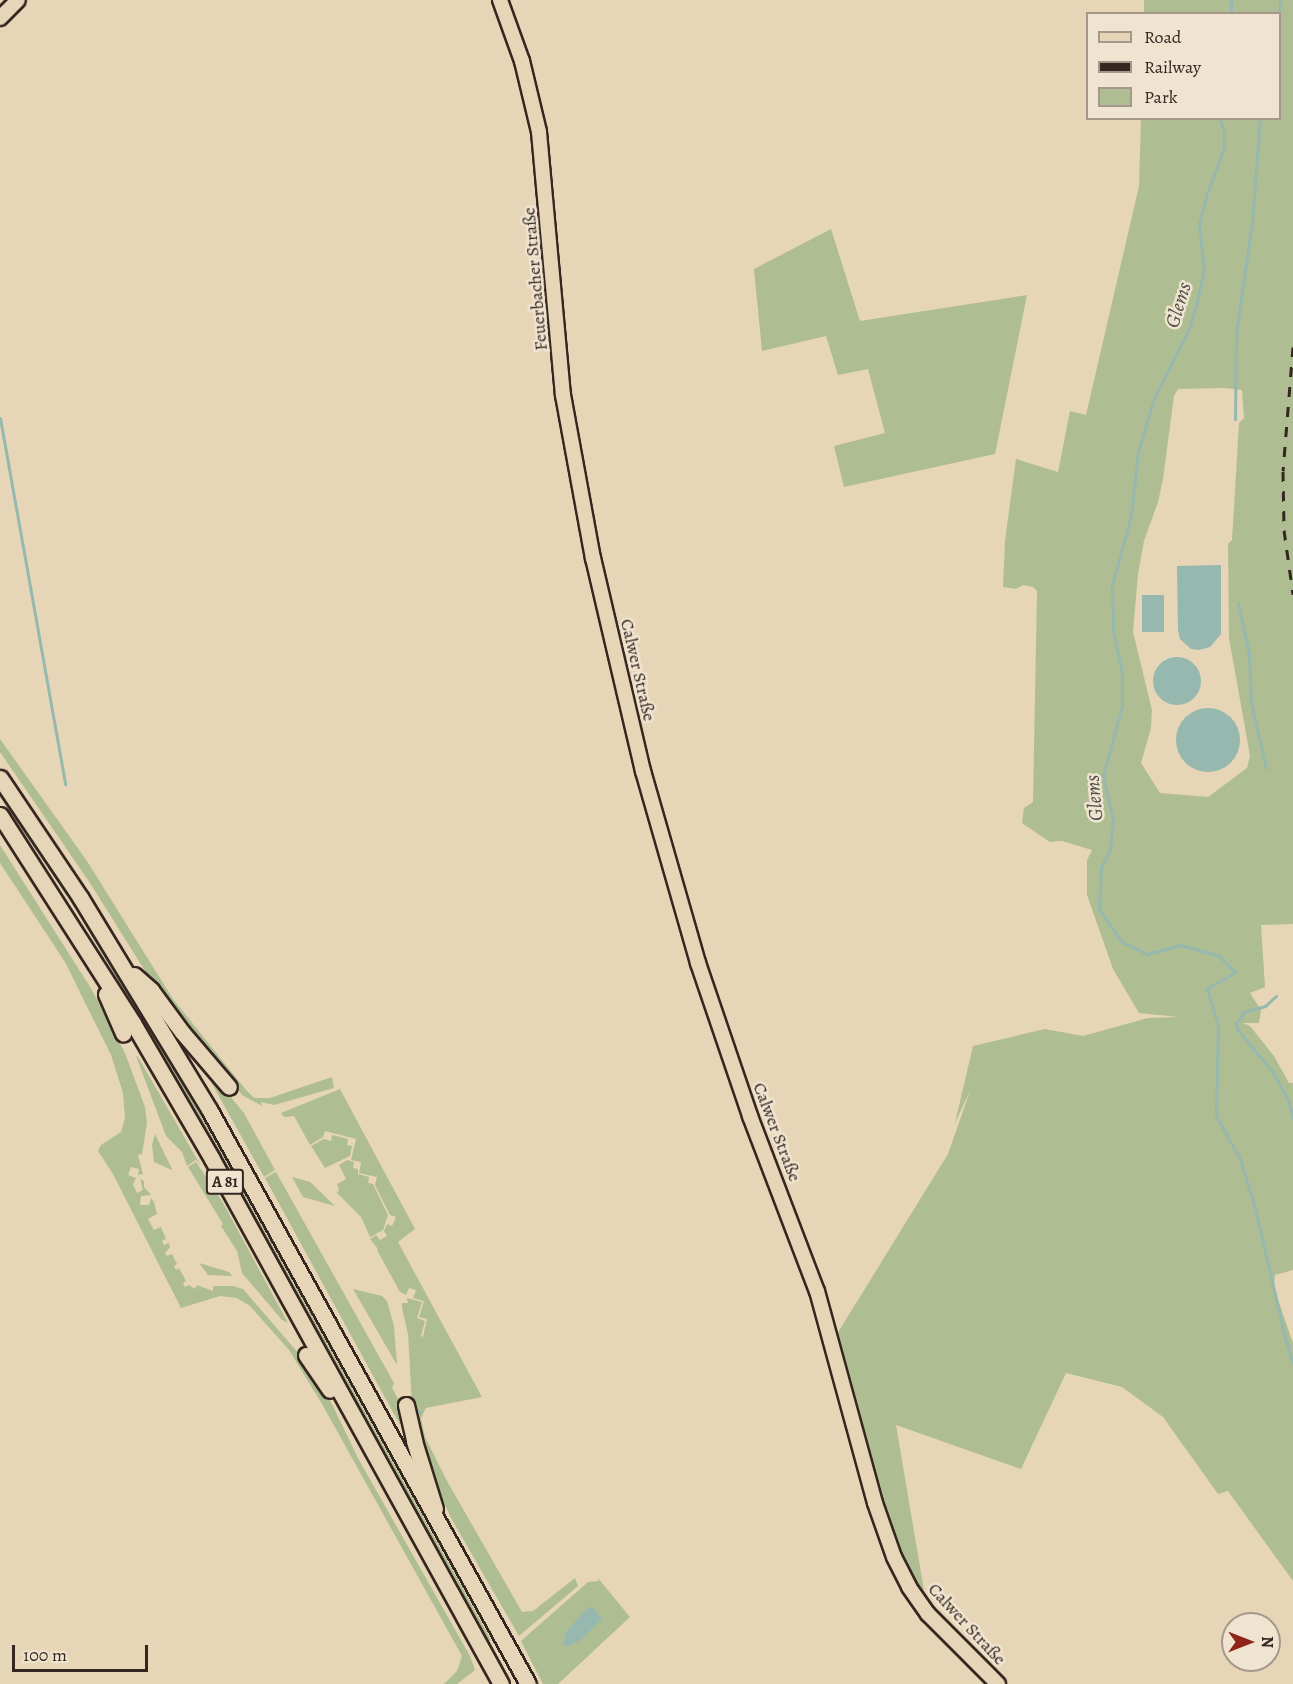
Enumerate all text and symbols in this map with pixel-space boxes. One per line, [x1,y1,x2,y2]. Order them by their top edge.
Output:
legend [1086,12,1281,120]
text: Road [1144,25,1181,49]
text: Railway [1144,55,1201,79]
text: Park [1144,85,1178,109]
street label: Feuerbacher Straße [518,206,552,352]
water label: Glems [1160,279,1196,331]
street label: Calwer Straße [616,617,660,723]
water label: Glems [1080,774,1108,822]
street label: Calwer Straße [748,1079,806,1185]
road number: A 81 [206,1169,244,1195]
street label: Calwer Straße [924,1579,1010,1669]
north arrow [1221,1612,1281,1672]
scale bar [15,1633,152,1671]
text: N [1256,1636,1278,1648]
text: 100 m [23,1643,67,1667]

